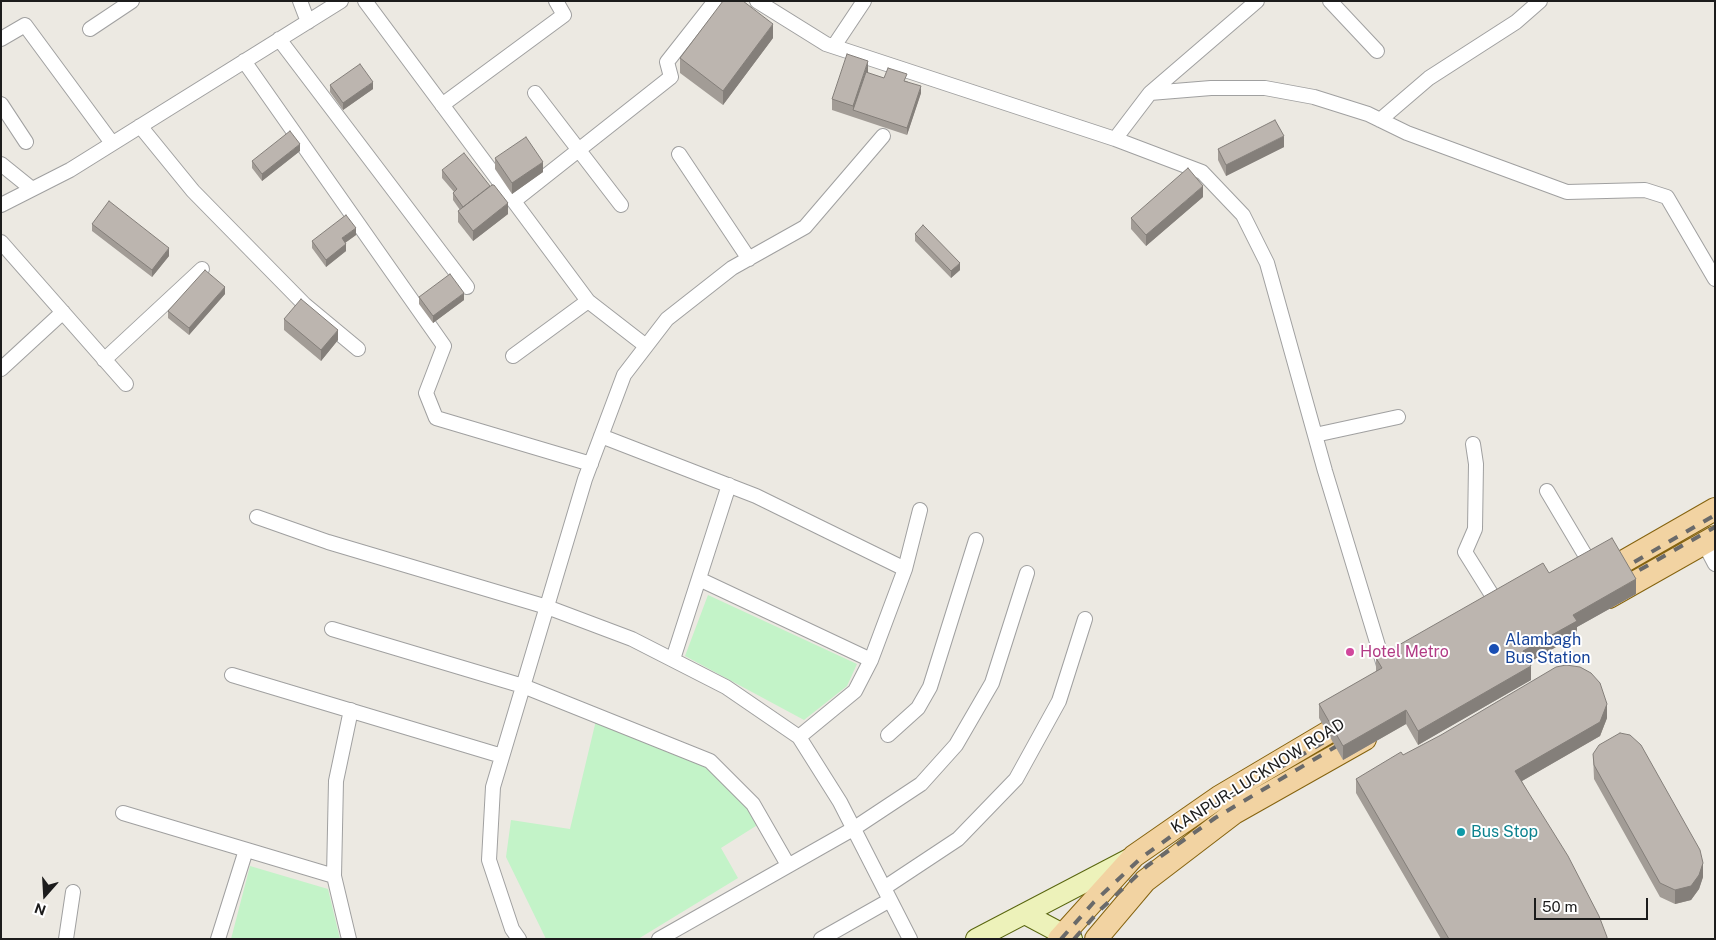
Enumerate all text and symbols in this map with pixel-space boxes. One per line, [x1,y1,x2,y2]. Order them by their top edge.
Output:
place label: Alambagh Bus Station [1505,630,1591,668]
place label: Hotel Metro [1360,642,1449,662]
marker: Alambagh Bus Station [1487,642,1501,656]
marker: Hotel Metro [1344,646,1356,658]
street label: KANPUR-LUCKNOW ROAD [1168,715,1348,837]
place label: Bus Stop [1471,822,1538,842]
marker: Bus Stop [1455,826,1467,838]
north arrow [20,870,70,920]
scale bar [1536,888,1650,920]
text: 50 m [1542,898,1577,915]
text: N [32,900,48,919]

